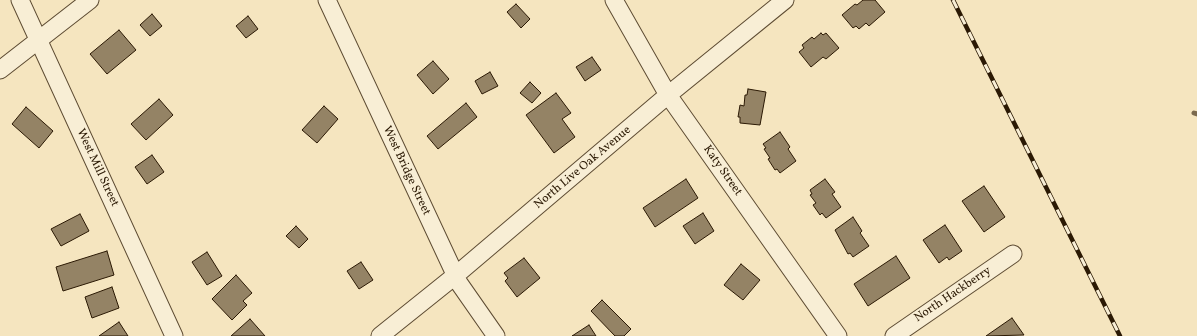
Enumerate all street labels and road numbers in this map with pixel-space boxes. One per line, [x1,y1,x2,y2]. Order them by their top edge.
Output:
street label: North Live Oak Avenue [532,123,634,213]
street label: West Bridge Street [379,124,433,218]
street label: West Mill Street [73,127,121,209]
street label: Katy Street [699,143,745,199]
street label: North Hackberry [912,264,994,326]

